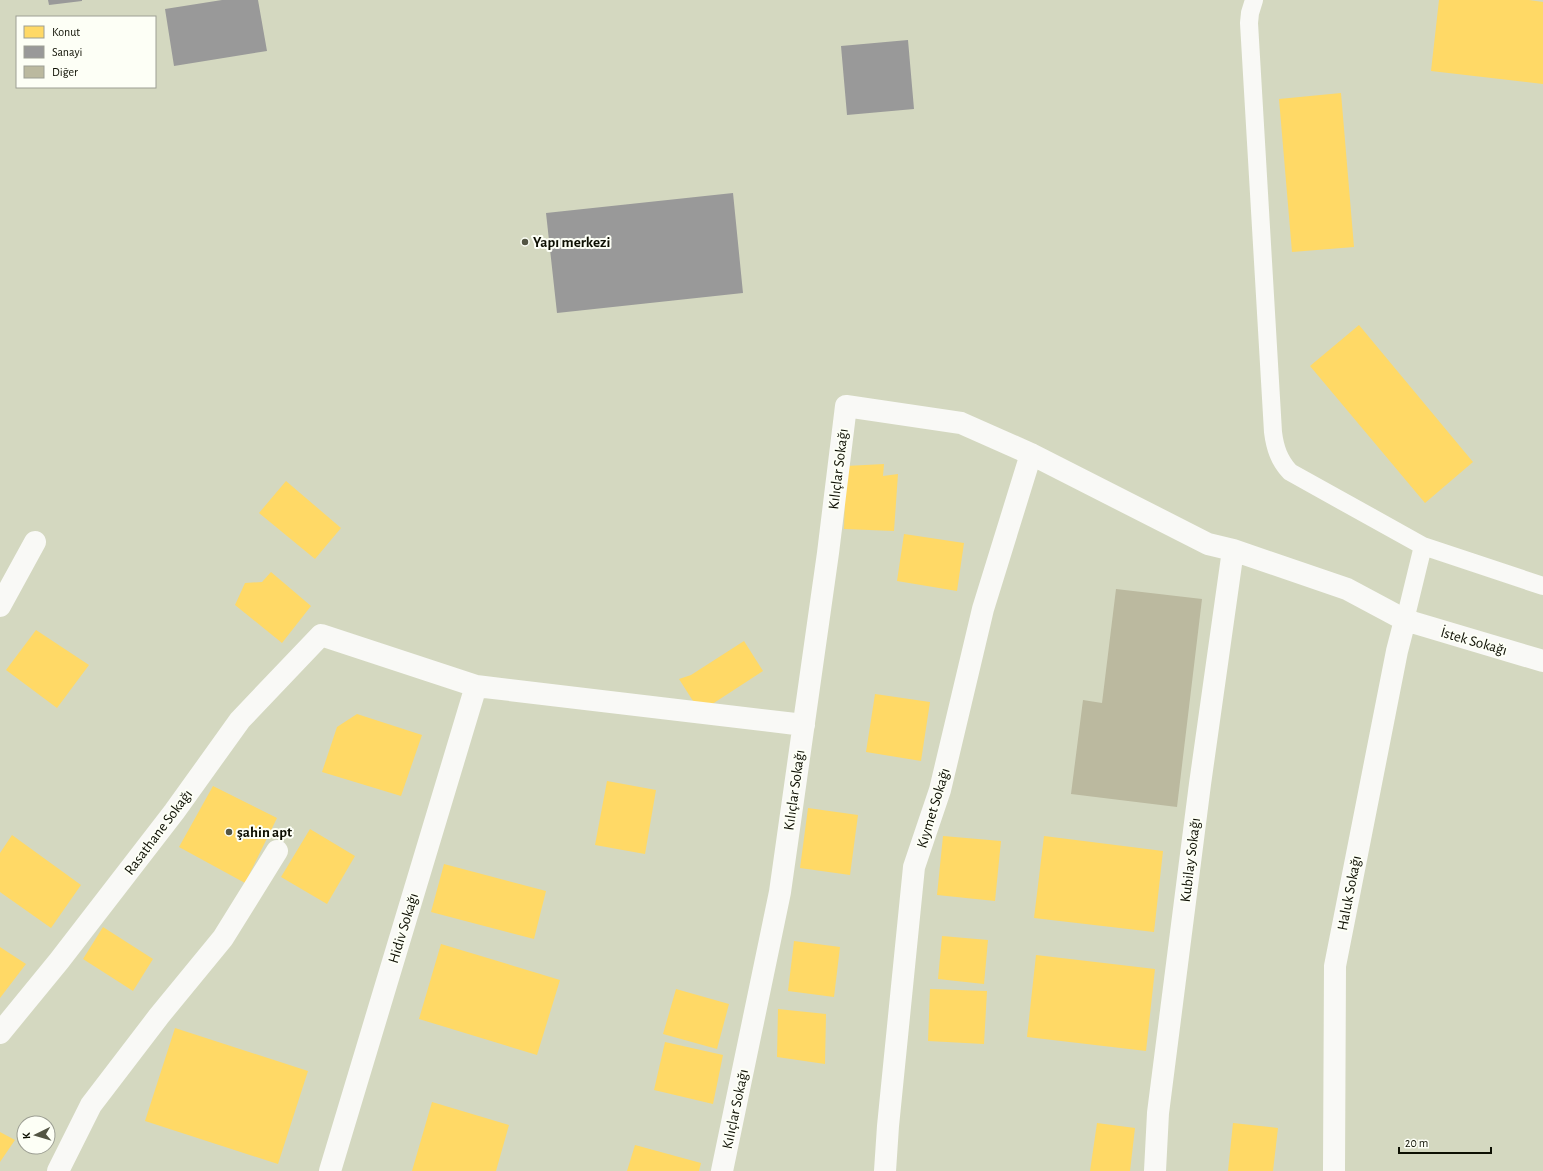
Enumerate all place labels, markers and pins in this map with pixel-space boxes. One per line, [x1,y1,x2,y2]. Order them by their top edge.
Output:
place label: Yapı merkezi [533,235,610,250]
marker: Yapı merkezi [520,237,530,247]
place label: şahin apt [237,825,292,840]
marker: şahin apt [224,827,234,837]

